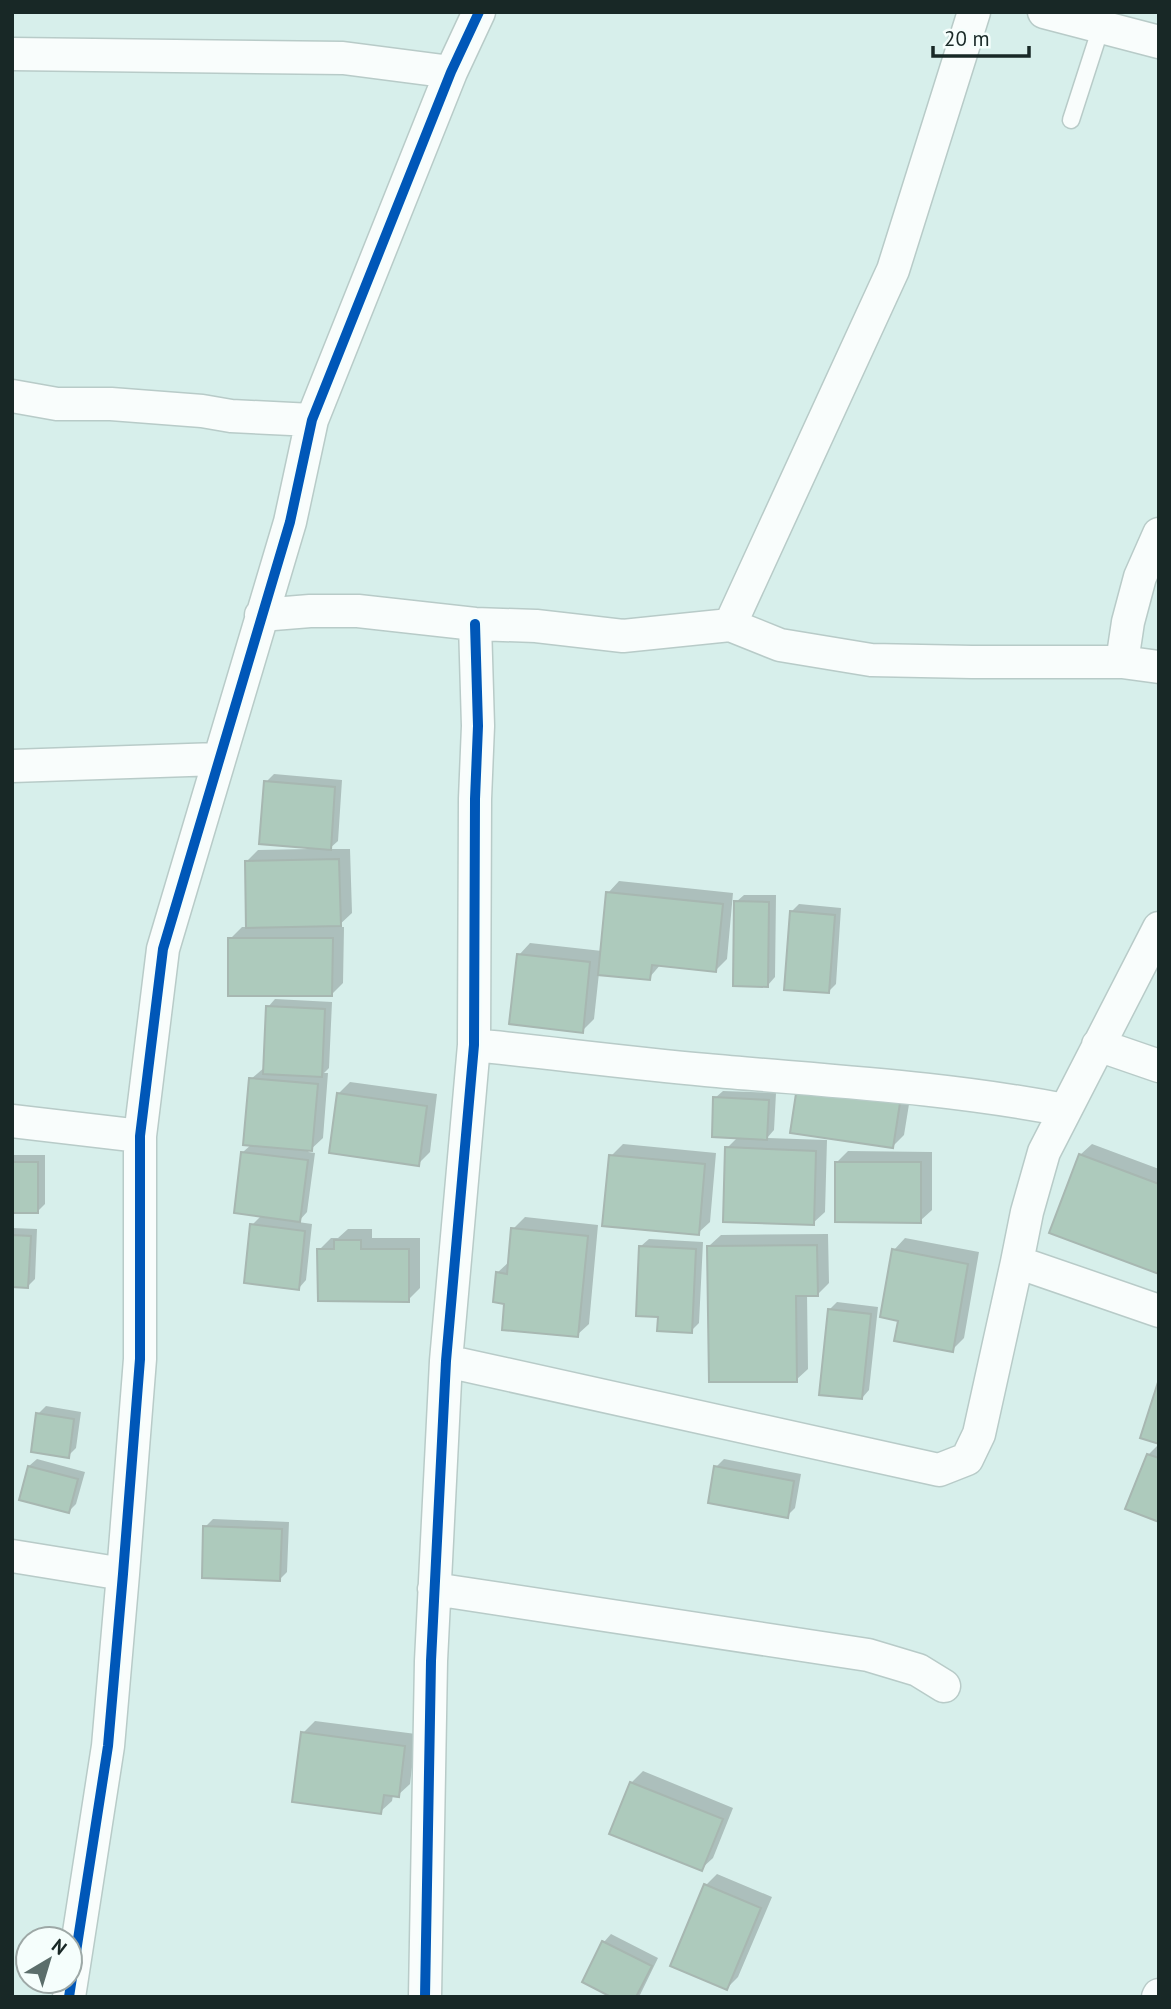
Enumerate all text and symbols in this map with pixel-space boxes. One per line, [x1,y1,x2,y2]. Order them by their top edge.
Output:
scale bar [933,14,1029,58]
text: 20 m [944,25,990,52]
north arrow [14,1925,84,1995]
text: N [47,1933,72,1960]

